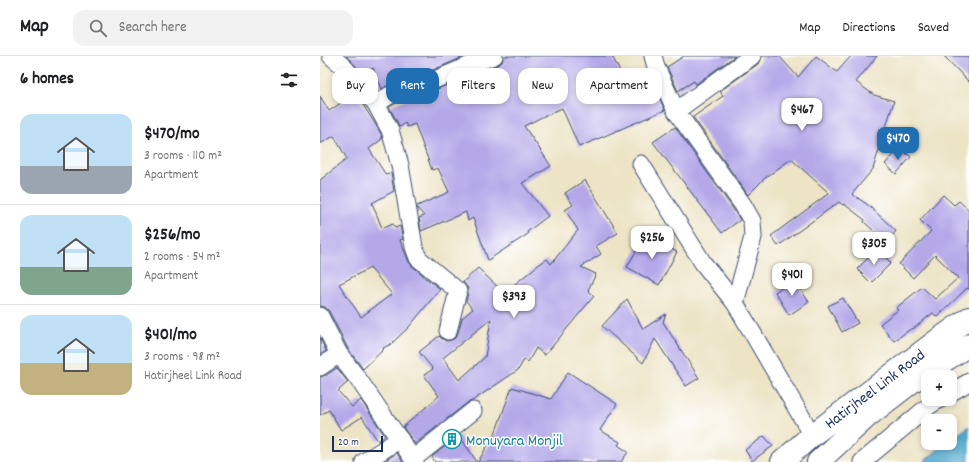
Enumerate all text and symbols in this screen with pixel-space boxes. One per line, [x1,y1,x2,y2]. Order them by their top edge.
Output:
search box [73,10,353,46]
text: Map [20,14,49,41]
icon: search [87,17,109,39]
text: Search here [119,17,187,39]
text: Map [799,18,821,38]
text: Directions [843,18,896,38]
text: Saved [918,18,949,38]
text: 6 homes [20,68,74,92]
chip: Buy [332,68,378,104]
chip: Rent [386,68,439,104]
chip: Filters [447,68,510,104]
chip: New [518,68,568,104]
chip: Apartment [576,68,662,104]
icon: filters [278,69,300,91]
pin: $467 [778,98,826,132]
text: $467 [790,101,814,120]
text: $470/mo [144,123,200,147]
pin: $470 [874,127,922,161]
icon: home [52,130,100,178]
text: $470 [886,130,910,149]
text: 3 rooms · 110 m² [144,147,222,166]
text: Apartment [144,166,198,185]
text: $256/mo [144,224,200,248]
pin: $256 [628,226,676,260]
text: $256 [640,229,664,248]
icon: home [52,231,100,279]
pin: $305 [850,232,898,266]
text: $305 [861,235,887,254]
text: 2 rooms · 54 m² [144,248,220,267]
pin: $401 [768,263,816,297]
text: $401 [781,266,803,285]
text: Apartment [144,267,198,286]
pin: $393 [490,285,538,319]
text: $393 [502,288,526,307]
text: $401/mo [144,324,197,348]
icon: home [52,331,100,379]
street label: Hatirjheel Link Road [820,345,931,435]
text: 3 rooms · 98 m² [144,348,220,367]
text: Hatirjheel Link Road [144,367,242,386]
map controls [921,370,957,450]
button: + [921,370,957,406]
button: − [921,414,957,450]
building icon: Monuyara Monjil [441,428,463,450]
place label: Monuyara Monjil [466,430,563,453]
scale bar [332,434,383,453]
text: 20 m [338,435,359,451]

